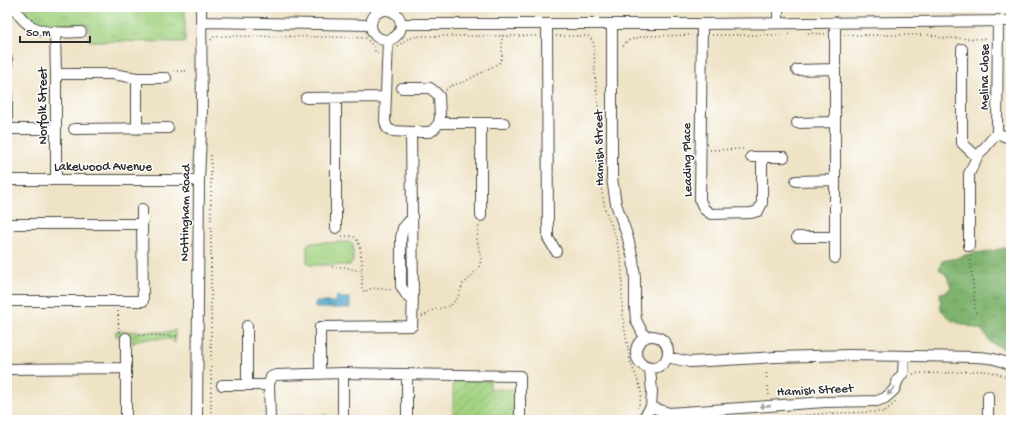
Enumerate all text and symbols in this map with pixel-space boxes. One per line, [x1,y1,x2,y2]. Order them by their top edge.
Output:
scale bar [20,18,90,44]
text: 50 m [26,27,51,41]
street label: Melina Close [978,44,993,110]
street label: Norfolk Street [36,66,51,144]
street label: Hamish Street [592,108,608,186]
street label: Leading Place [680,123,696,197]
street label: Lakewood Avenue [54,160,152,175]
street label: Nottingham Road [178,163,194,262]
street label: Hamish Street [777,381,855,400]
one-way arrow [887,386,896,397]
one-way arrow [759,402,771,409]

